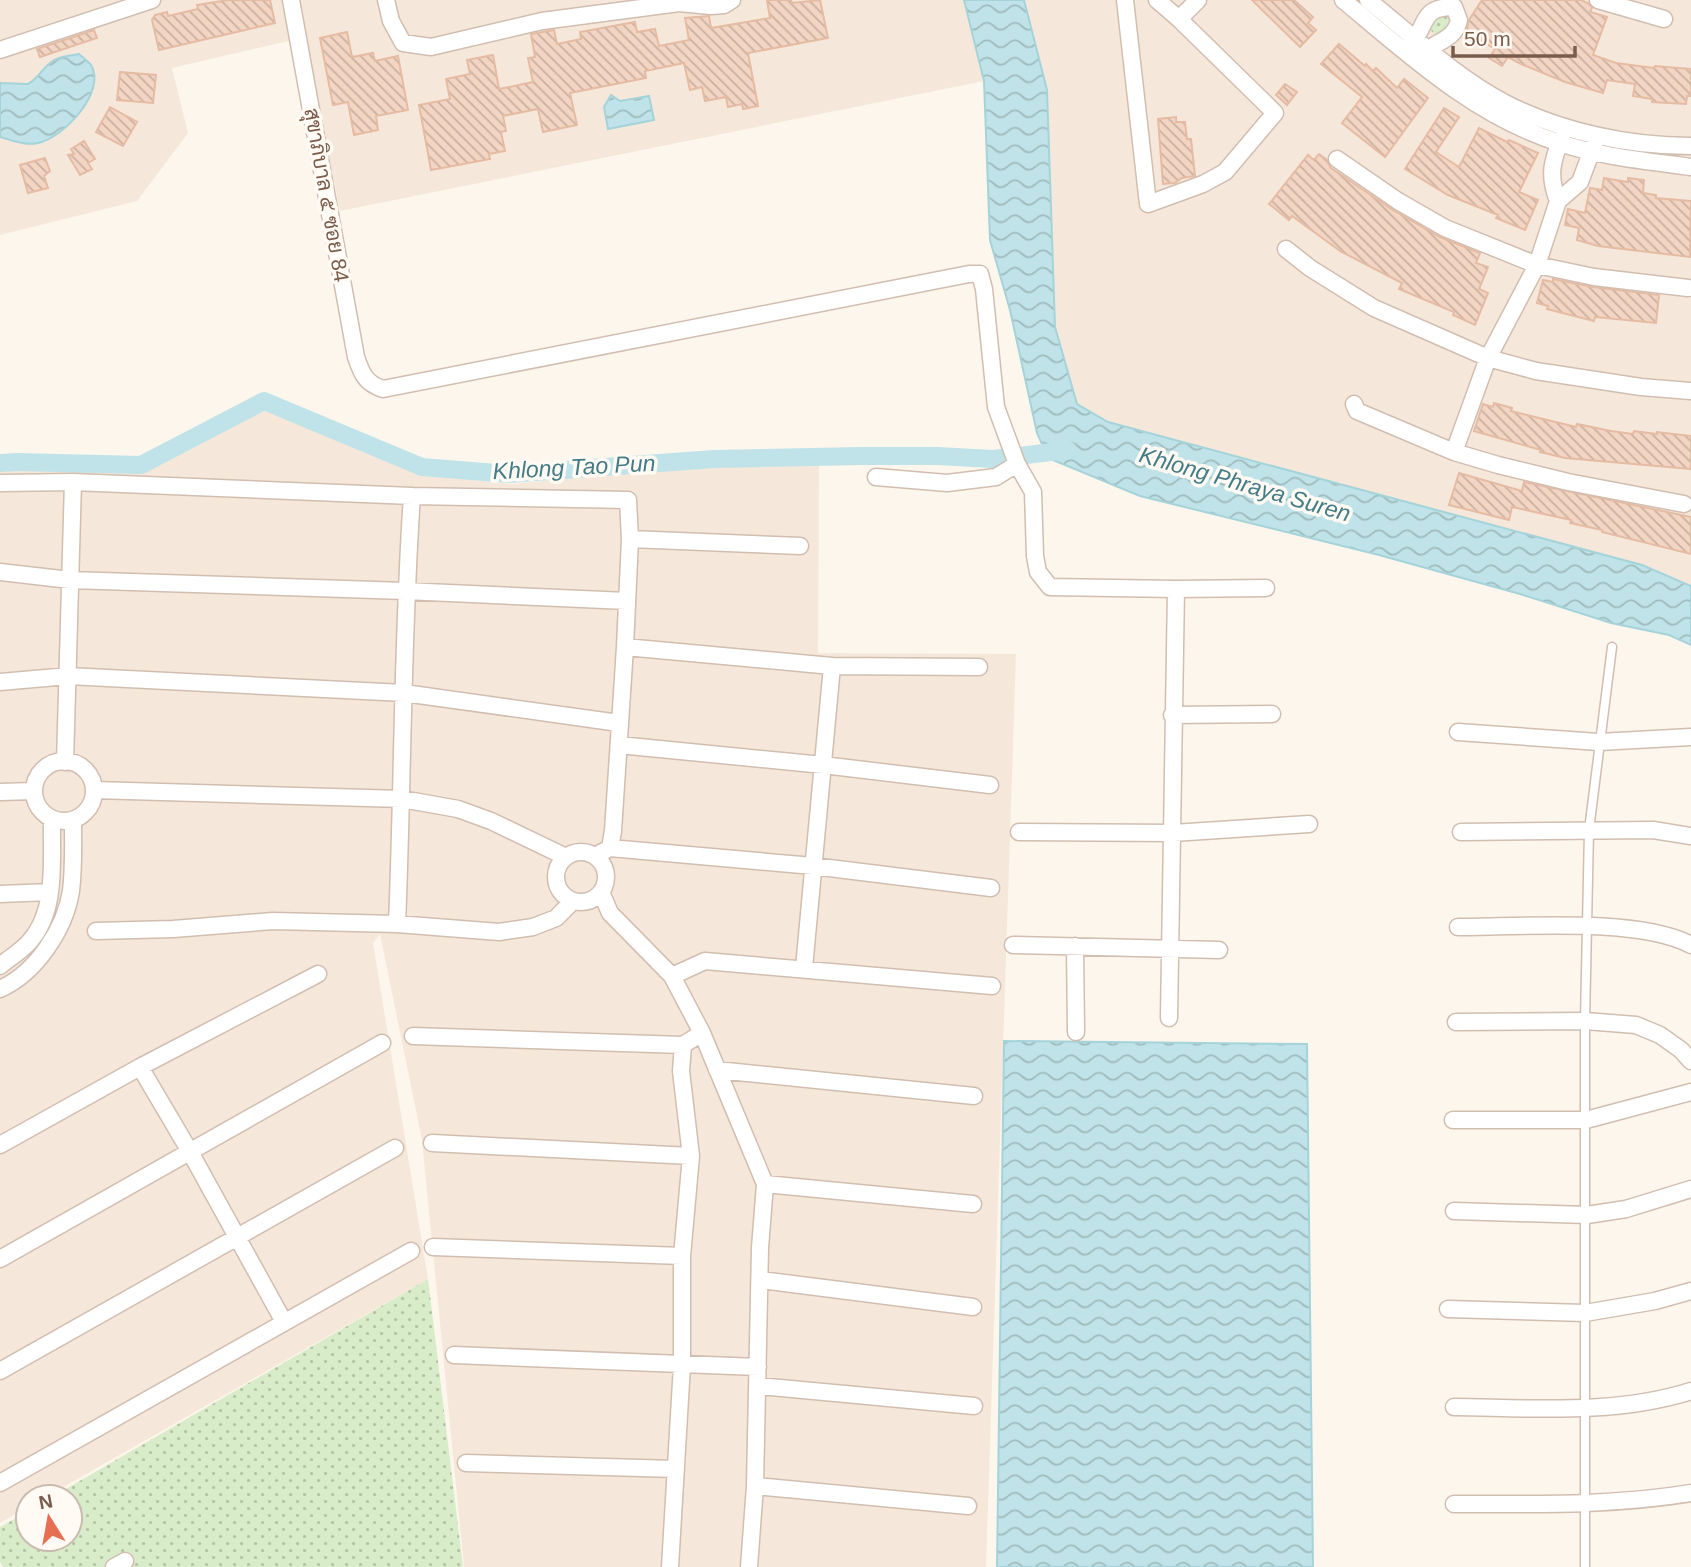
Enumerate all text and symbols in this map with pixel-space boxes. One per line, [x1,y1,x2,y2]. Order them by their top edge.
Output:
scale bar [1453,14,1576,58]
text: 50 m [1464,27,1511,50]
street label: สุขาภิบาล ๕ ซอย 84 [297,106,354,285]
water label: Khlong Phraya Suren [1136,441,1354,527]
water label: Khlong Tao Pun [492,450,656,484]
north arrow [14,1483,84,1553]
text: N [37,1490,55,1513]

